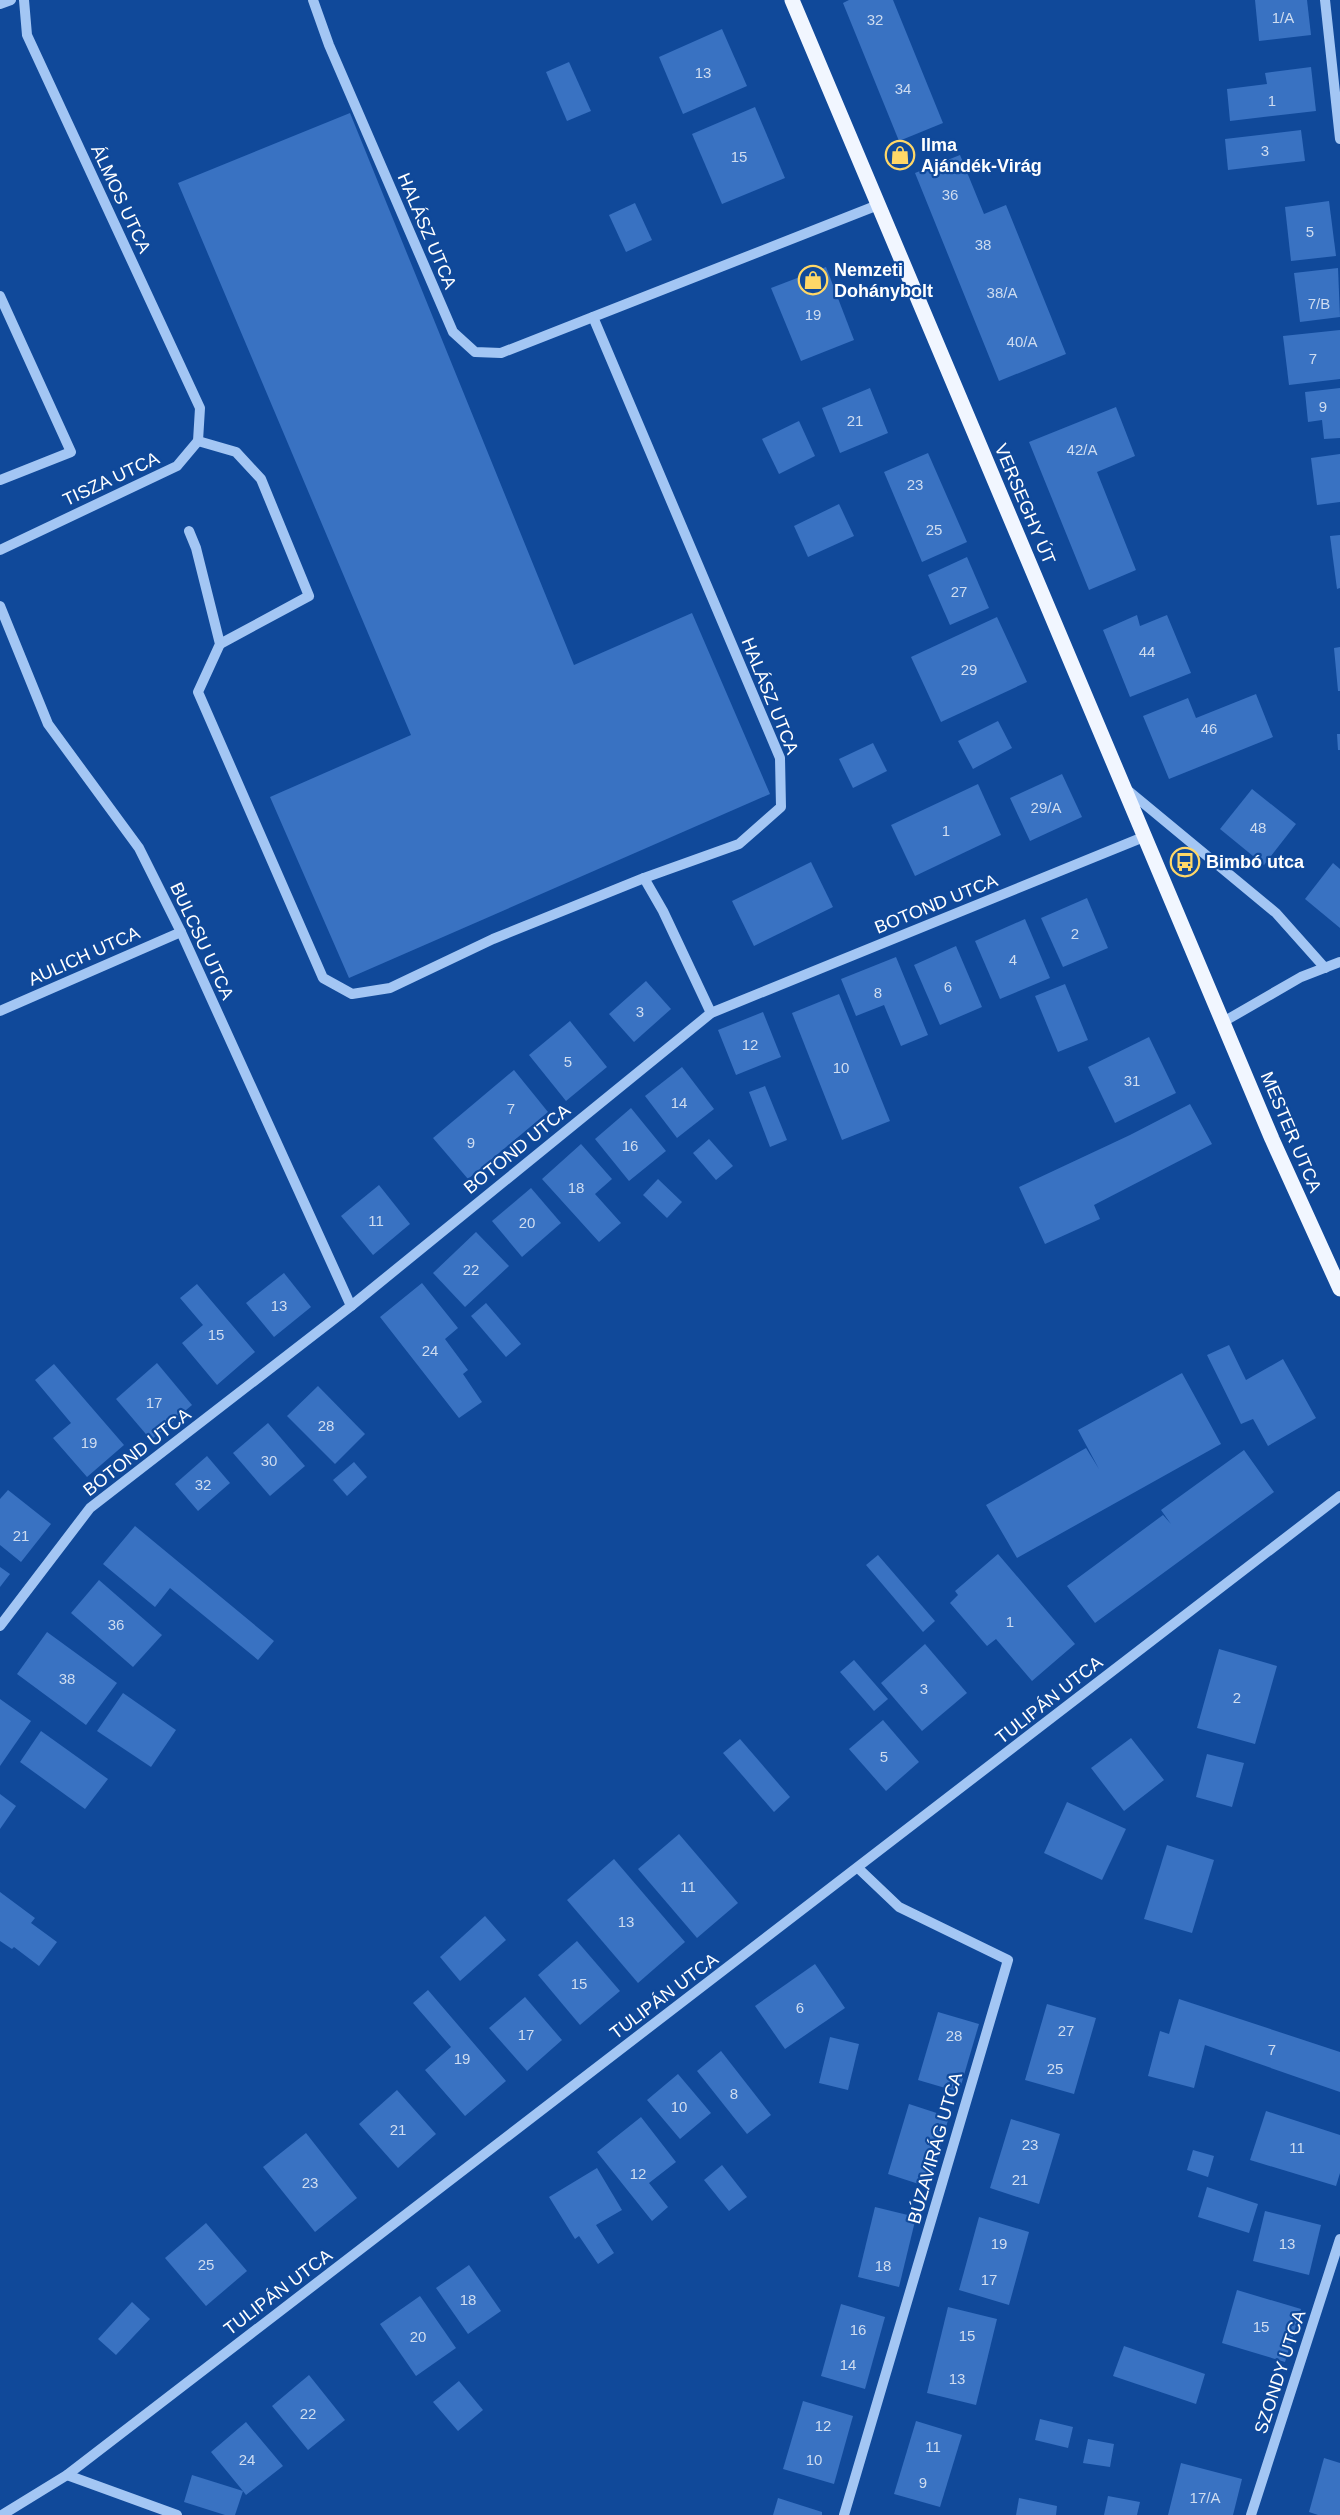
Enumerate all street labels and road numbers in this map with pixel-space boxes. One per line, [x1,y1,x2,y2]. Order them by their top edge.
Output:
street label: ÁLMOS UTCA [87,142,155,256]
street label: HALÁSZ UTCA [394,170,460,292]
street label: VERSEGHY ÚT [991,440,1060,567]
street label: TISZA UTCA [60,448,162,510]
street label: HALÁSZ UTCA [737,635,803,757]
street label: BOTOND UTCA [872,870,1000,938]
street label: BULCSU UTCA [166,879,238,1003]
street label: AULICH UTCA [25,922,143,990]
street label: MESTER UTCA [1257,1069,1325,1195]
street label: BOTOND UTCA [460,1100,574,1198]
street label: BOTOND UTCA [79,1404,195,1500]
street label: TULIPÁN UTCA [992,1652,1106,1748]
street label: TULIPÁN UTCA [606,1949,722,2043]
street label: BÚZAVIRÁG UTCA [903,2070,966,2226]
street label: TULIPÁN UTCA [220,2245,336,2339]
street label: SZONDY UTCA [1251,2308,1309,2436]

